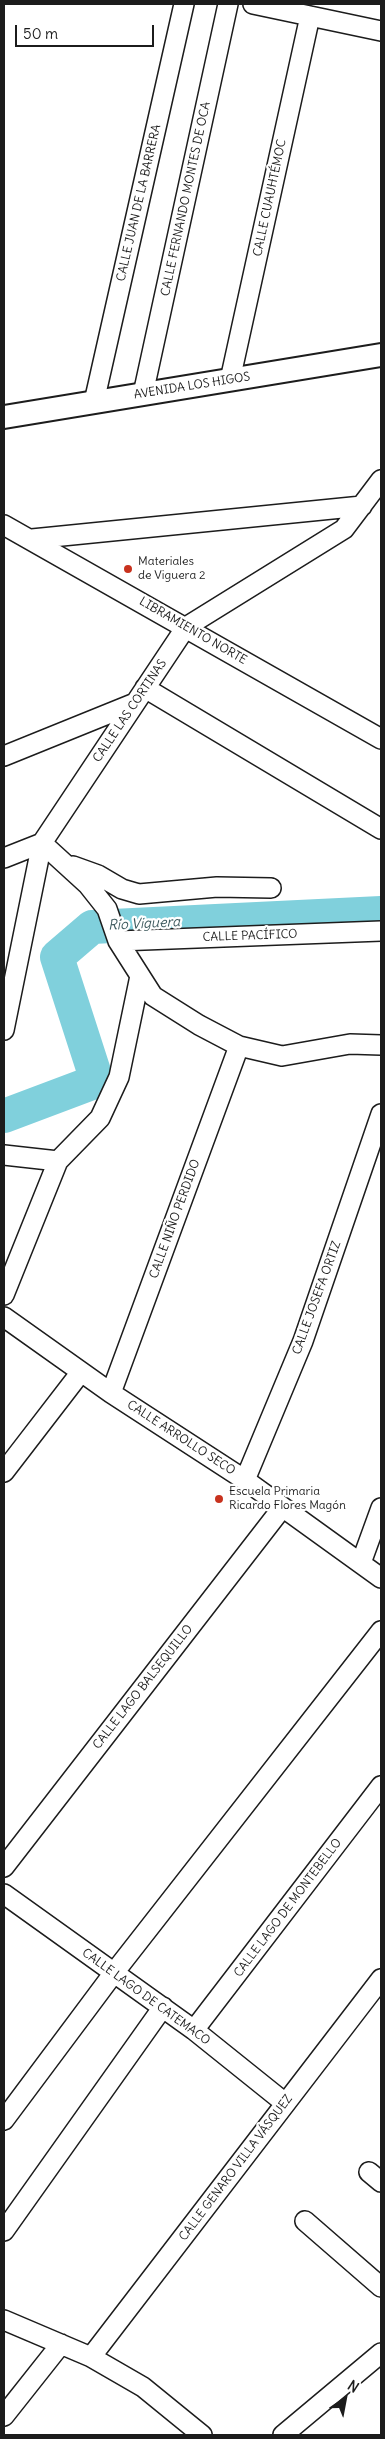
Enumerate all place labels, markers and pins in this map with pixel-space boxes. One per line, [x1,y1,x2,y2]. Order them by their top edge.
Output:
place label: Materiales de Viguera 2 [138,555,206,583]
marker: Materiales de Viguera 2 [122,563,134,575]
place label: Escuela Primaria Ricardo Flores Magón [229,1485,346,1513]
marker: Escuela Primaria Ricardo Flores Magón [213,1493,225,1505]

